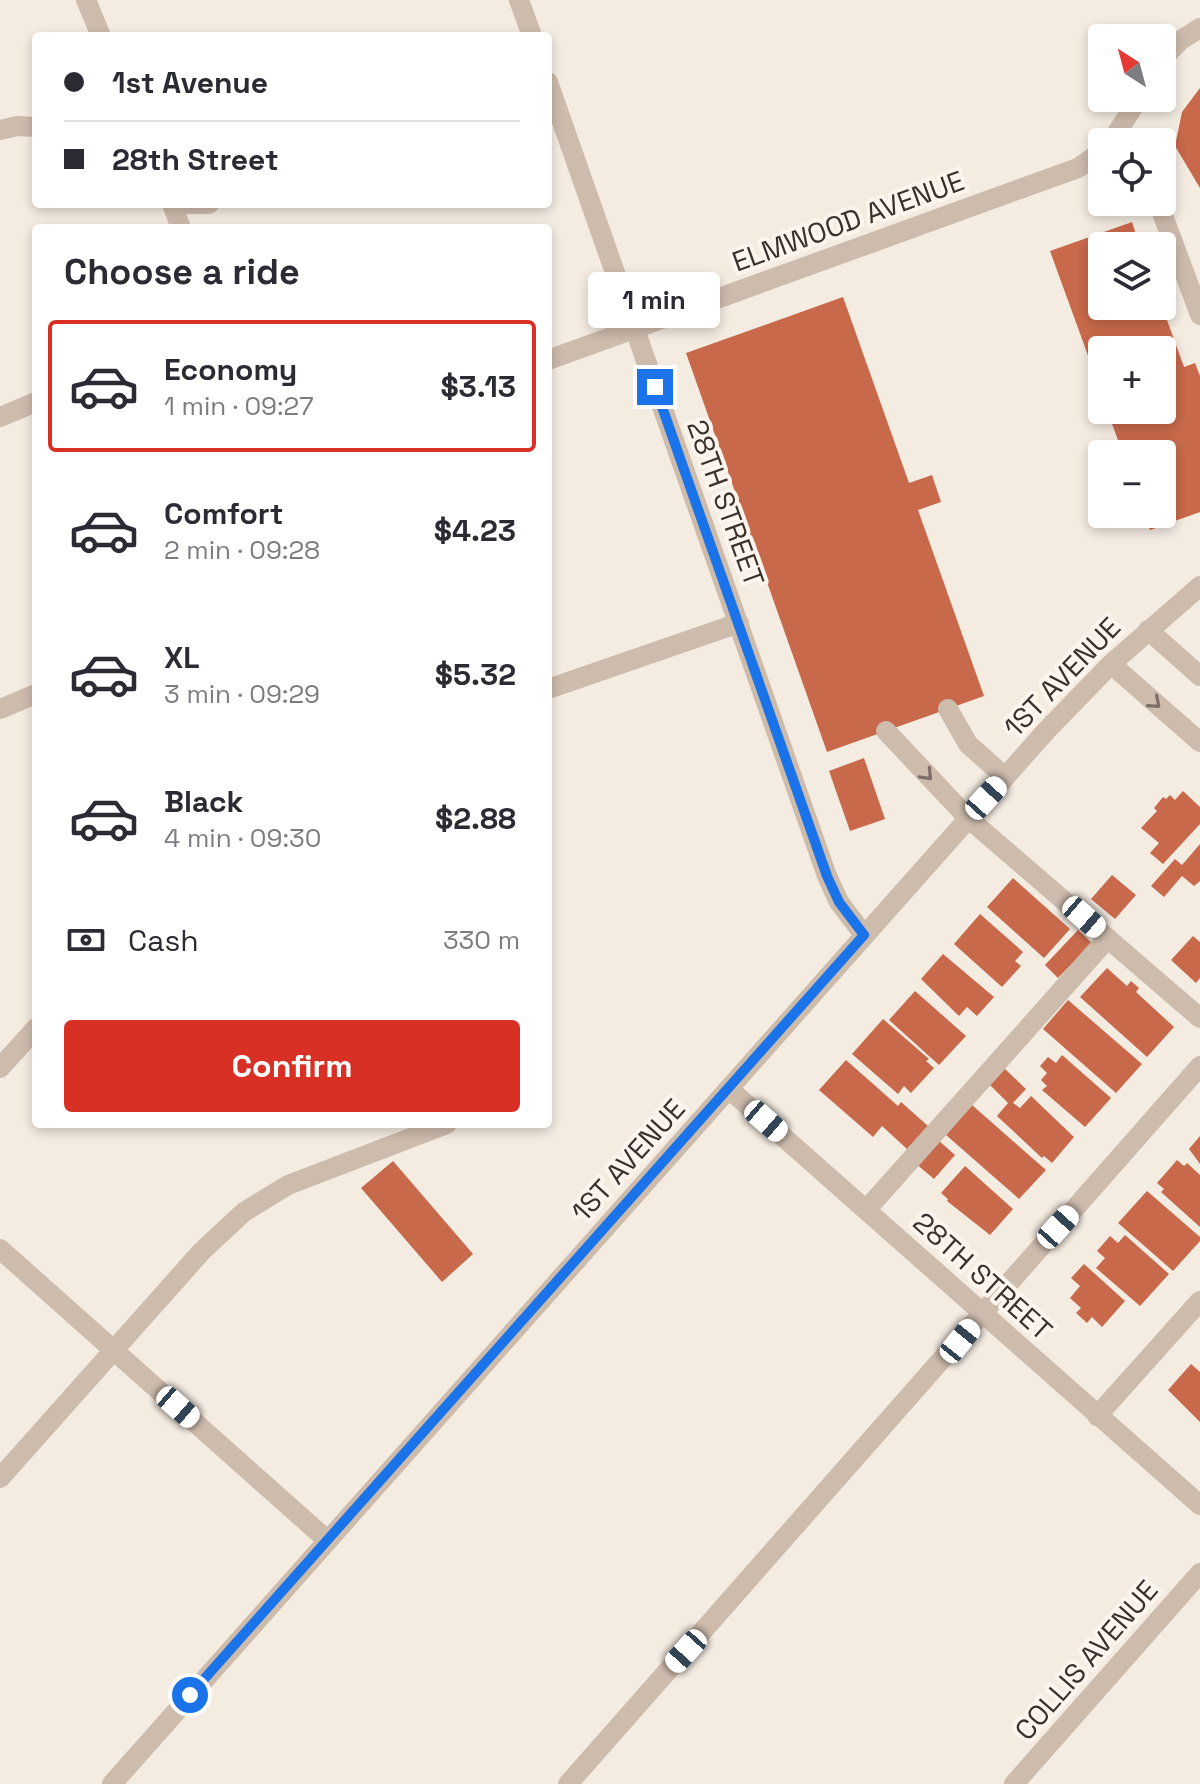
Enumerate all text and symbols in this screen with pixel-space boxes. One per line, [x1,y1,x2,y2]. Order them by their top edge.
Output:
north arrow [1088,24,1176,112]
map controls [1088,24,1176,528]
text: 1st Avenue [112,63,268,102]
button: locate [1088,128,1176,216]
text: 28th Street [112,140,279,179]
street label: ELMWOOD AVENUE [727,162,969,280]
button: layers [1088,232,1176,320]
text: Choose a ride [64,249,300,295]
callout: 1 min [589,271,721,327]
text: 1 min [622,283,686,317]
button: + [1088,336,1176,424]
icon: car [68,350,140,422]
text: Economy [164,350,297,389]
text: $3.13 [440,367,516,406]
route end [637,369,673,405]
text: 1 min · 09:27 [164,389,314,423]
street label: 28TH STREET [679,415,773,591]
button: − [1088,440,1176,528]
icon: car [68,494,140,566]
text: Comfort [164,494,283,533]
text: $4.23 [434,511,516,550]
text: 2 min · 09:28 [164,533,320,567]
street label: 1ST AVENUE [996,610,1128,744]
icon: car [68,638,140,710]
text: XL [164,638,200,677]
text: $5.32 [435,655,516,694]
text: 3 min · 09:29 [164,677,320,711]
one-way arrow [1146,693,1161,708]
one-way arrow [918,765,932,780]
car [961,772,1011,824]
icon: car [68,782,140,854]
text: Black [164,782,243,821]
text: $2.88 [435,799,516,838]
text: 4 min · 09:30 [164,821,321,855]
car [1058,892,1110,942]
icon: cash [64,918,108,962]
text: Cash [128,921,199,960]
text: 330 m [443,923,520,957]
button: Confirm [64,1020,520,1112]
street label: 1ST AVENUE [563,1091,693,1229]
car [740,1096,792,1146]
car [1033,1201,1083,1253]
street label: 28TH STREET [906,1204,1060,1348]
car [936,1315,984,1367]
car [152,1382,204,1432]
street label: COLLIS AVENUE [1007,1573,1165,1747]
car [661,1625,711,1677]
route start [172,1677,208,1713]

